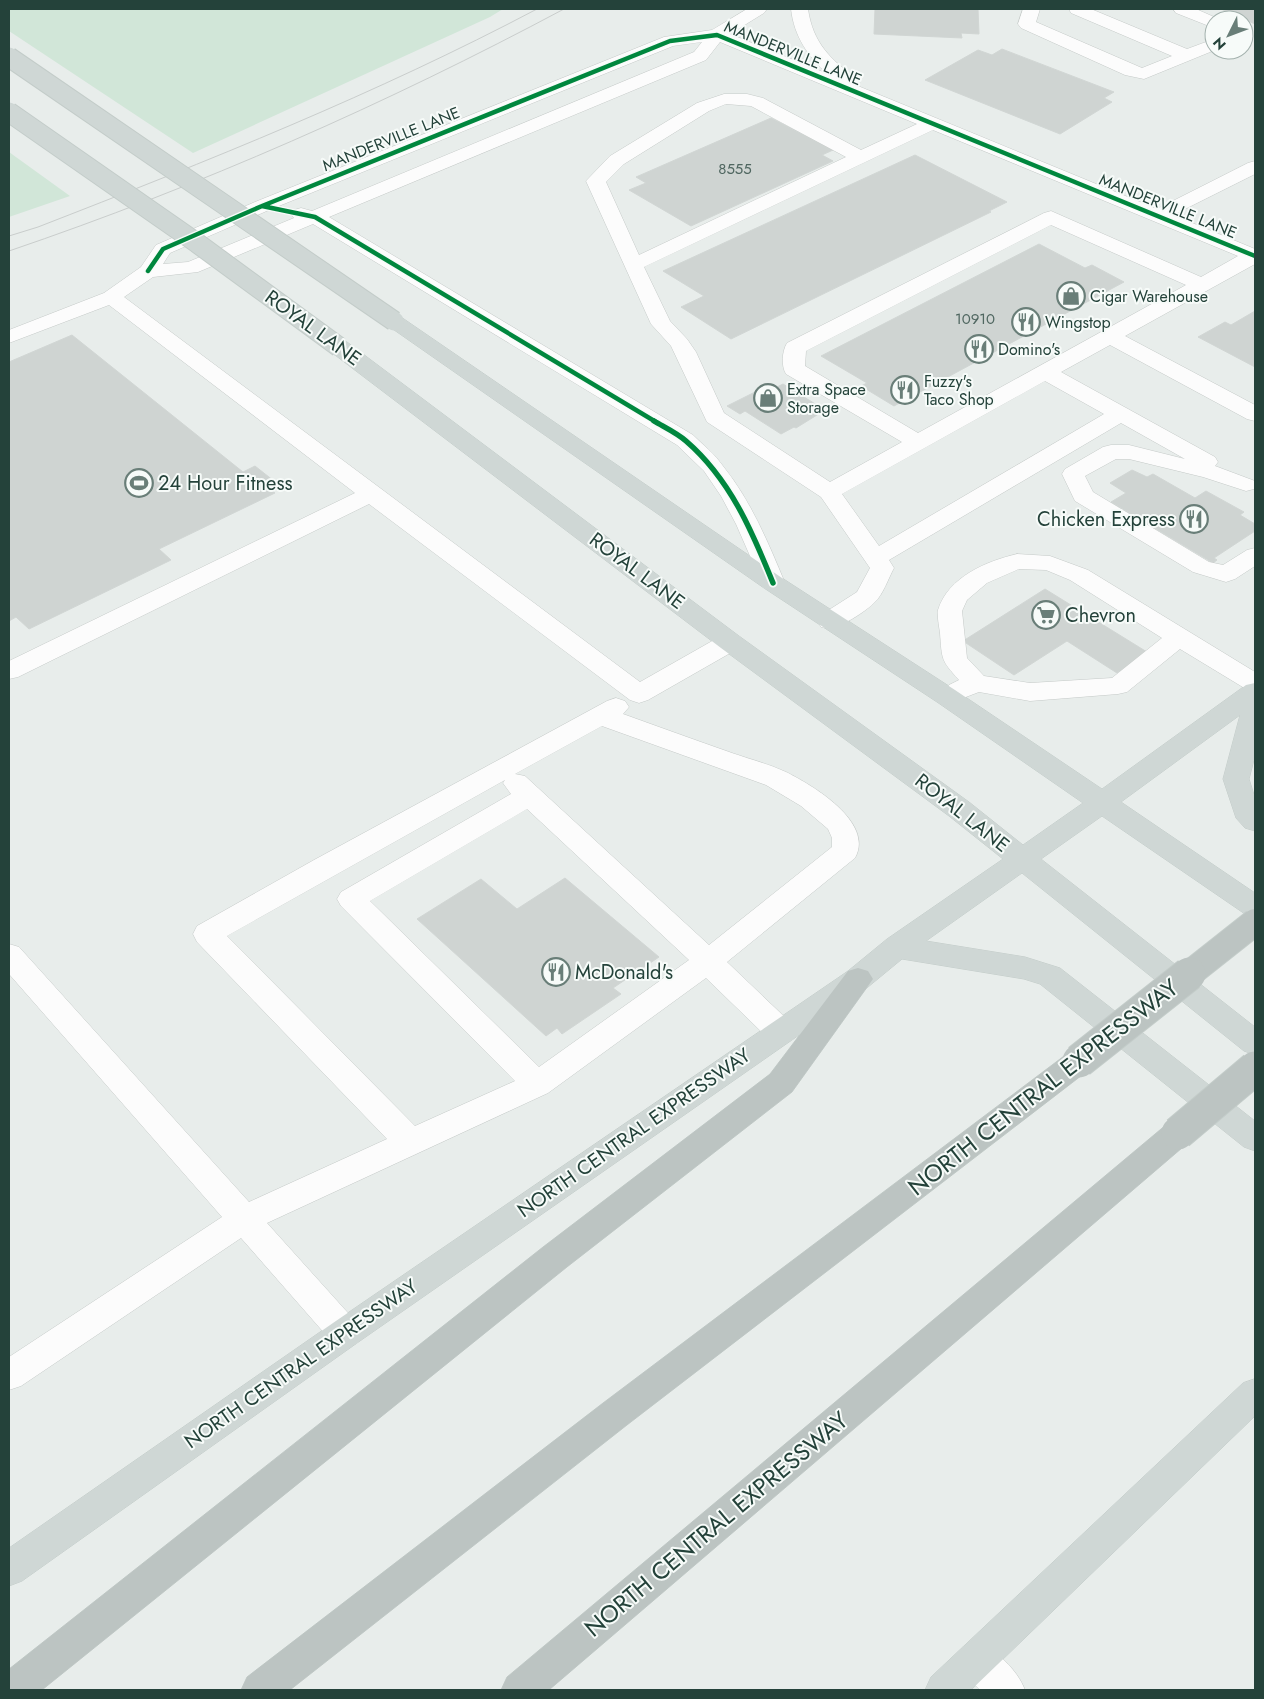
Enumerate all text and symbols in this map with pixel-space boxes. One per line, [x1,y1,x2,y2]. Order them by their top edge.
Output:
north arrow [1204,10,1254,60]
street label: MANDERVILLE LANE [721,15,865,91]
text: N [1208,33,1230,55]
street label: MANDERVILLE LANE [319,101,463,177]
house number: 8555 [718,158,752,180]
street label: MANDERVILLE LANE [1096,168,1240,244]
shop icon: Cigar Warehouse [1056,281,1086,311]
street label: ROYAL LANE [259,283,367,373]
place label: Cigar Warehouse [1090,285,1208,308]
restaurant icon: Wingstop [1011,307,1041,337]
house number: 10910 [955,308,995,330]
place label: Wingstop [1045,311,1111,334]
restaurant icon: Domino's [964,334,994,364]
place label: Domino's [998,338,1060,361]
place label: Fuzzy's Taco Shop [924,370,994,411]
restaurant icon: Fuzzy's Taco Shop [890,375,920,405]
place label: Extra Space Storage [787,378,866,419]
shop icon: Extra Space Storage [753,383,783,413]
sports icon: 24 Hour Fitness [124,468,154,498]
place label: 24 Hour Fitness [158,469,293,498]
restaurant icon: Chicken Express [1179,504,1209,534]
place label: Chicken Express [1037,505,1175,534]
street label: ROYAL LANE [583,525,691,617]
supermarket icon: Chevron [1031,600,1061,630]
place label: Chevron [1065,601,1136,630]
street label: ROYAL LANE [909,767,1015,859]
restaurant icon: McDonald's [541,957,571,987]
place label: McDonald's [575,958,673,987]
street label: NORTH CENTRAL EXPRESSWAY [900,970,1186,1204]
street label: NORTH CENTRAL EXPRESSWAY [511,1041,757,1225]
street label: NORTH CENTRAL EXPRESSWAY [178,1272,424,1456]
street label: NORTH CENTRAL EXPRESSWAY [577,1403,856,1645]

